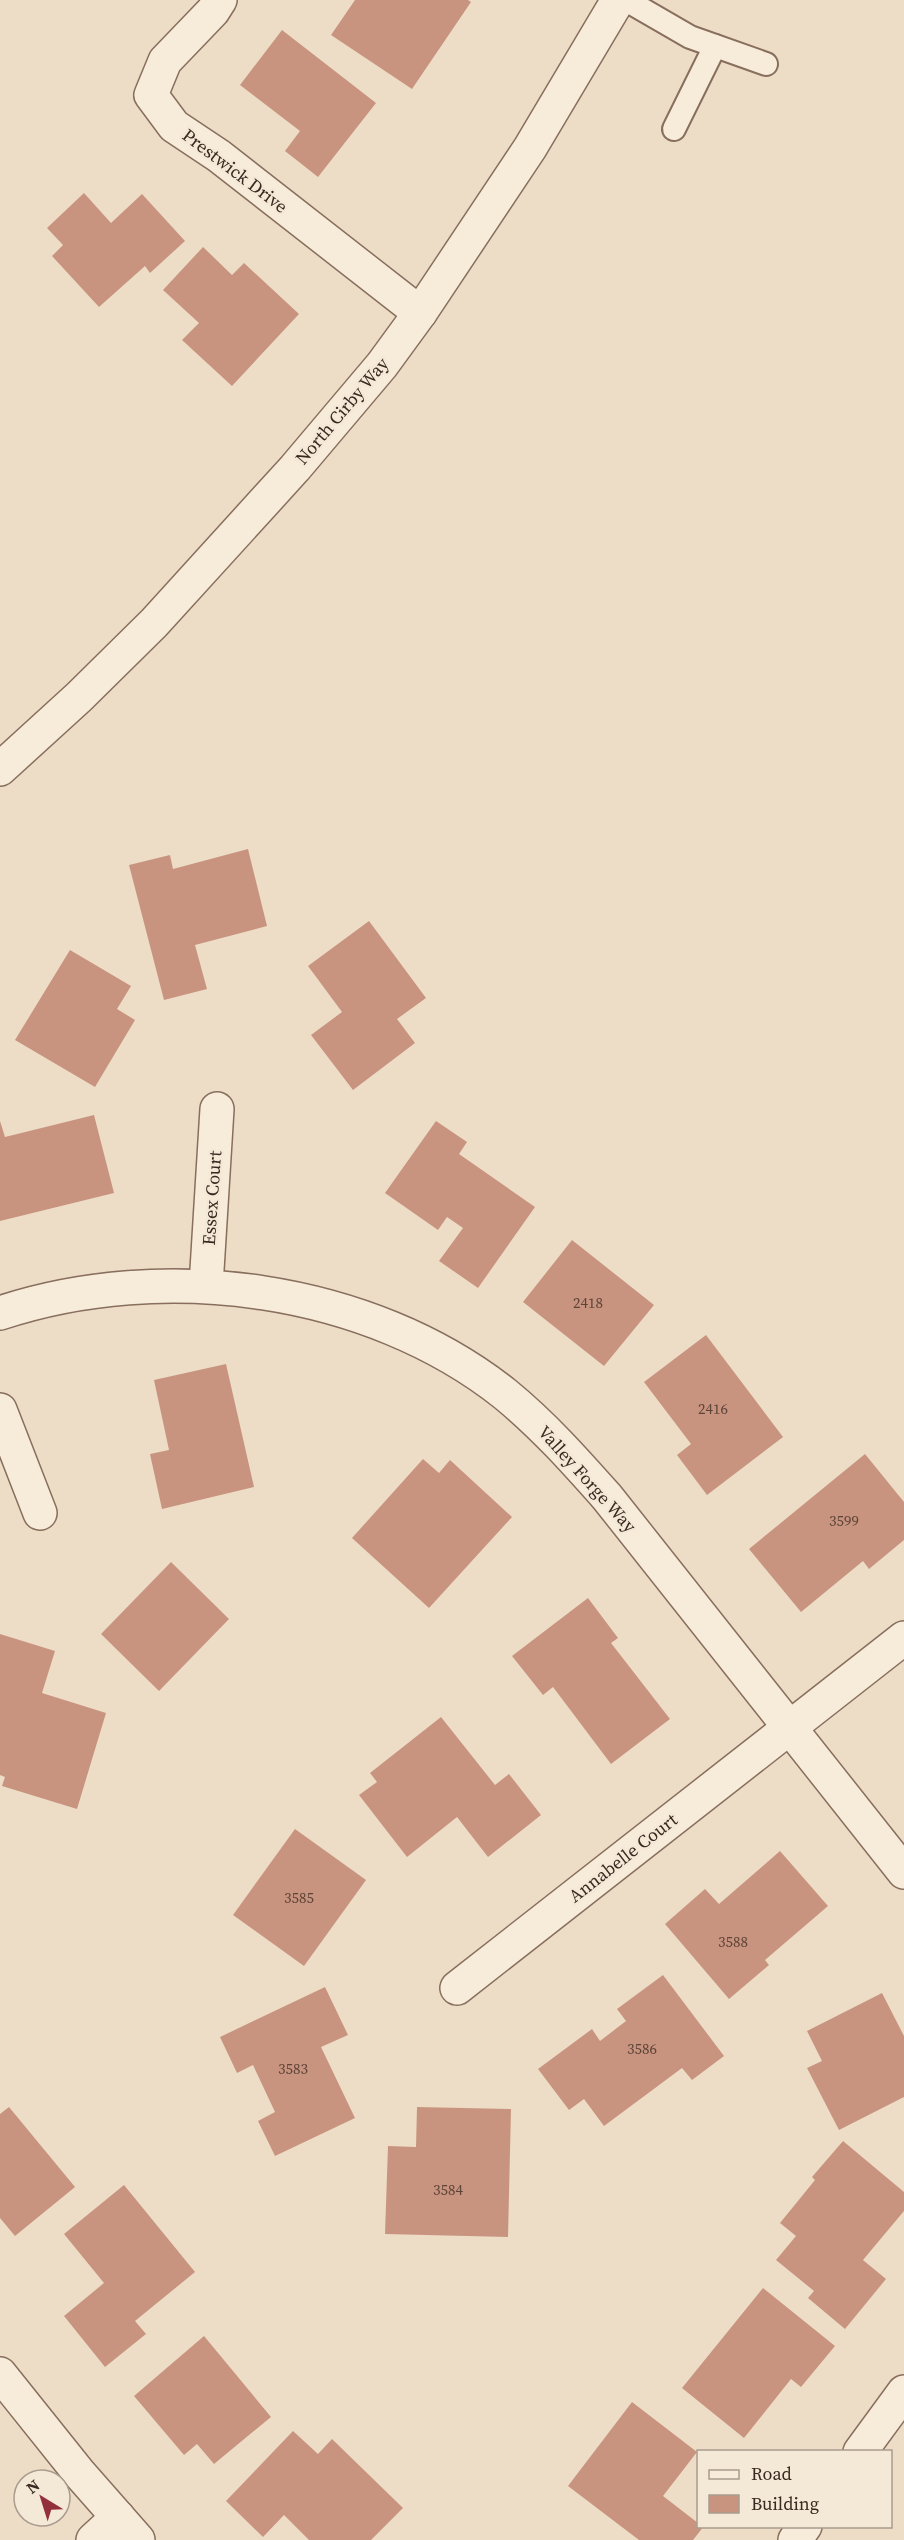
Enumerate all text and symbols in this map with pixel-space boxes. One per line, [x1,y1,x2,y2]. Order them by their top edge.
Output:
street label: Prestwick Drive [177,123,293,219]
street label: North Cirby Way [289,351,394,470]
street label: Essex Court [196,1150,227,1246]
house number: 2418 [573,1292,603,1313]
house number: 2416 [698,1398,728,1419]
street label: Valley Forge Way [533,1420,643,1538]
house number: 3599 [829,1510,859,1531]
street label: Annabelle Court [563,1807,682,1908]
house number: 3585 [284,1887,314,1908]
house number: 3588 [718,1931,748,1952]
house number: 3586 [627,2038,657,2059]
house number: 3583 [278,2058,308,2079]
house number: 3584 [433,2179,463,2200]
legend [697,2450,892,2528]
text: Road [751,2461,792,2486]
north arrow [12,2468,72,2528]
text: N [21,2474,44,2498]
text: Building [751,2491,819,2516]

